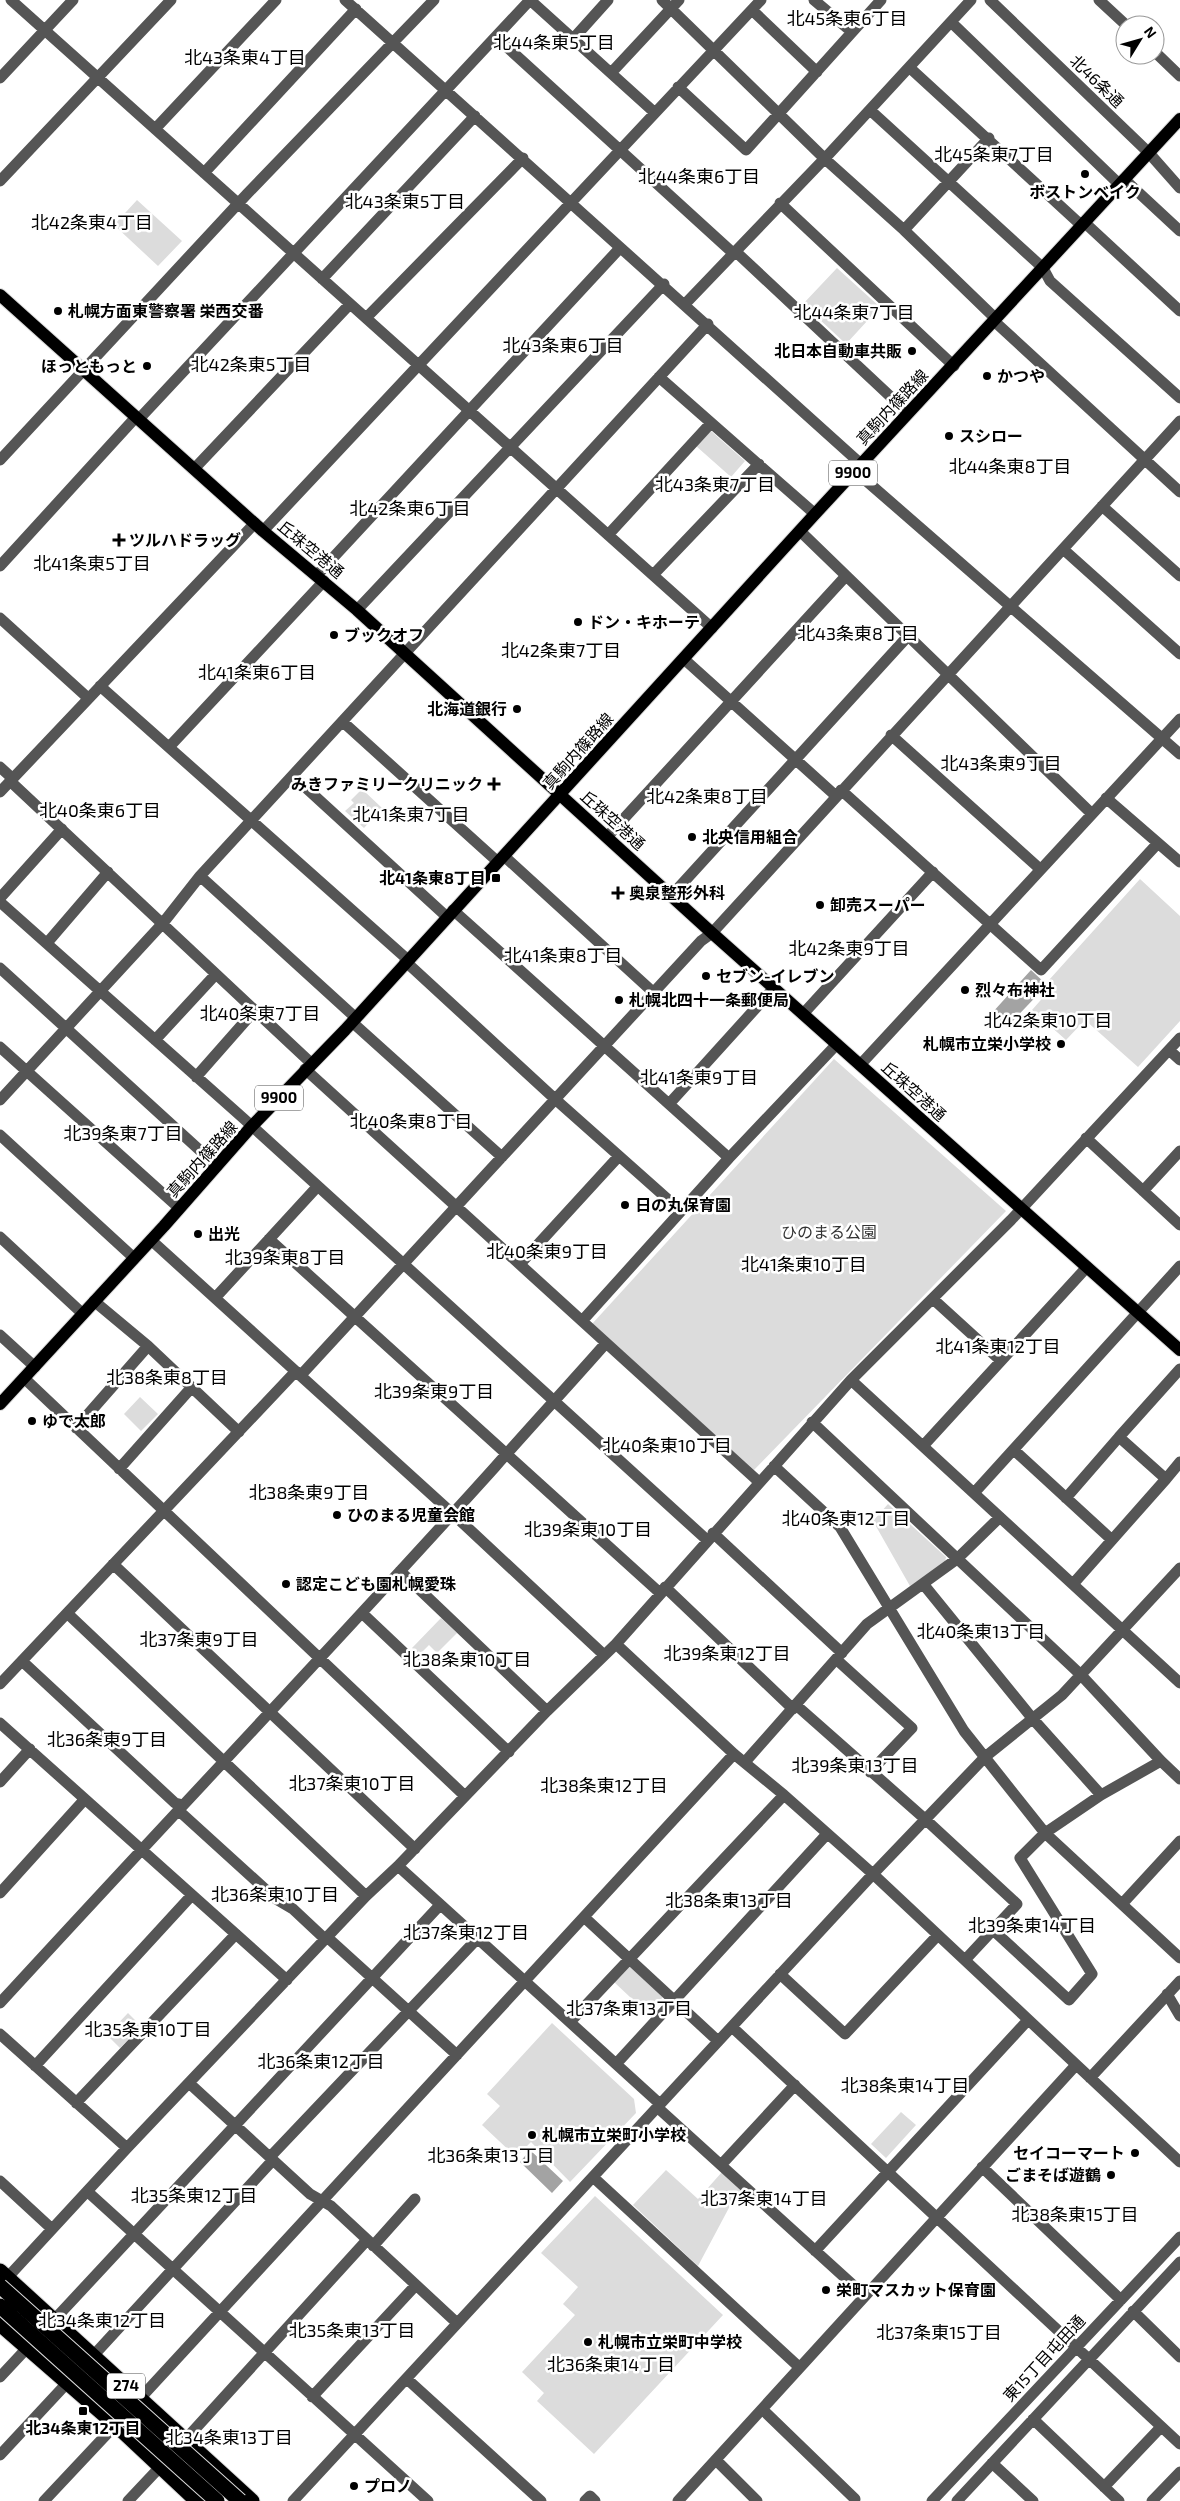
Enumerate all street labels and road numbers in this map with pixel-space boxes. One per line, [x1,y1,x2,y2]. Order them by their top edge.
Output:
street label: 北46条通 [1067,51,1128,111]
street label: 真駒内篠路線 [852,365,931,448]
road number: 9900 [829,460,877,486]
street label: 丘珠空港通 [275,516,348,582]
street label: 真駒内篠路線 [538,709,617,793]
street label: 丘珠空港通 [577,786,649,853]
street label: 丘珠空港通 [878,1057,950,1124]
road number: 9900 [255,1086,303,1110]
street label: 真駒内篠路線 [162,1117,241,1201]
street label: 東15丁目屯田通 [999,2311,1088,2405]
road number: 274 [107,2374,145,2398]

